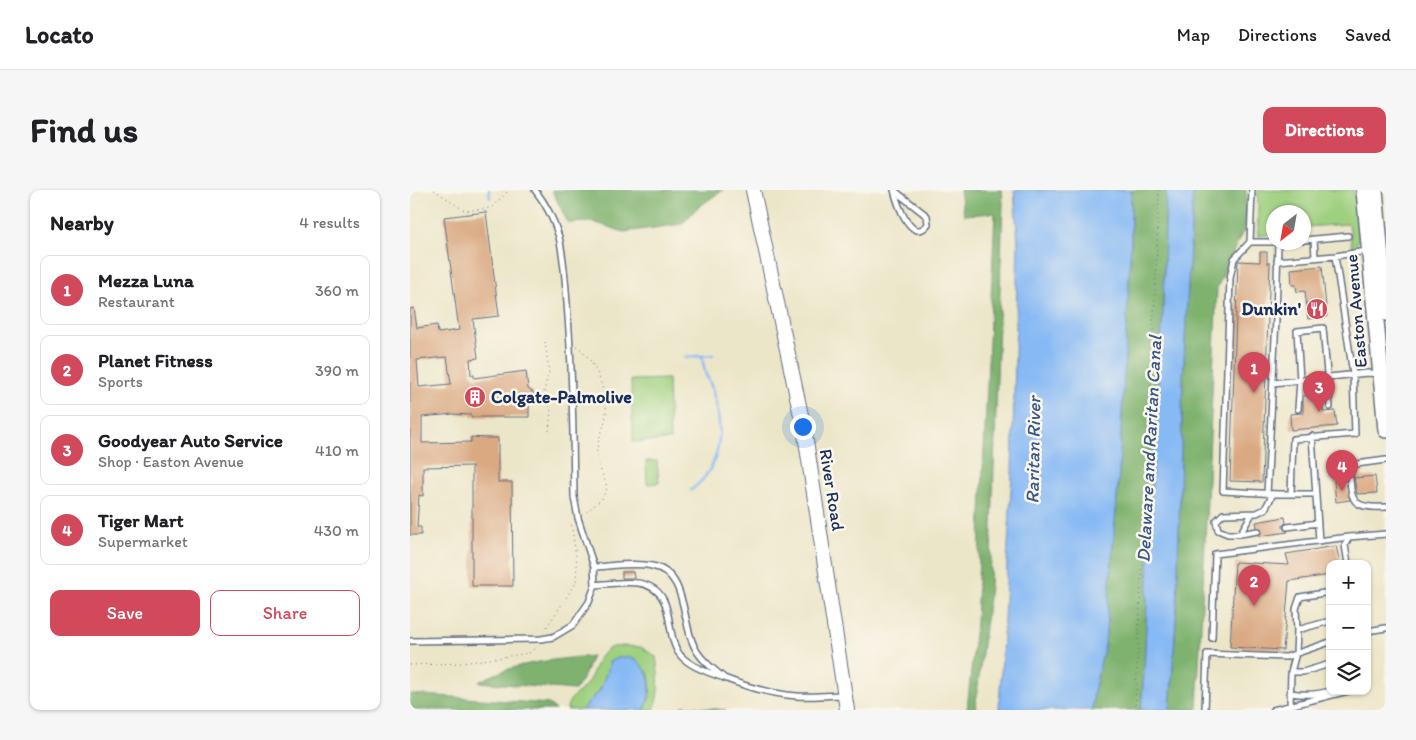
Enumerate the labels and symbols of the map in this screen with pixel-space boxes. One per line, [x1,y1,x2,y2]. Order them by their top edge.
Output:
north arrow [1266,205,1311,250]
street label: Easton Avenue [1340,253,1372,369]
restaurant icon: Dunkin' [1305,297,1329,321]
place label: Dunkin' [1242,298,1301,320]
water label: Delaware and Raritan Canal [1132,333,1167,563]
pin: 1 [1238,352,1270,393]
pin: 3 [1303,371,1335,412]
building icon: Colgate-Palmolive [463,385,487,409]
place label: Colgate-Palmolive [491,386,632,408]
water label: Raritan River [1021,394,1045,504]
your location [790,414,816,440]
street label: River Road [815,447,849,533]
pin: 4 [1326,450,1358,491]
pin: 2 [1238,565,1270,606]

